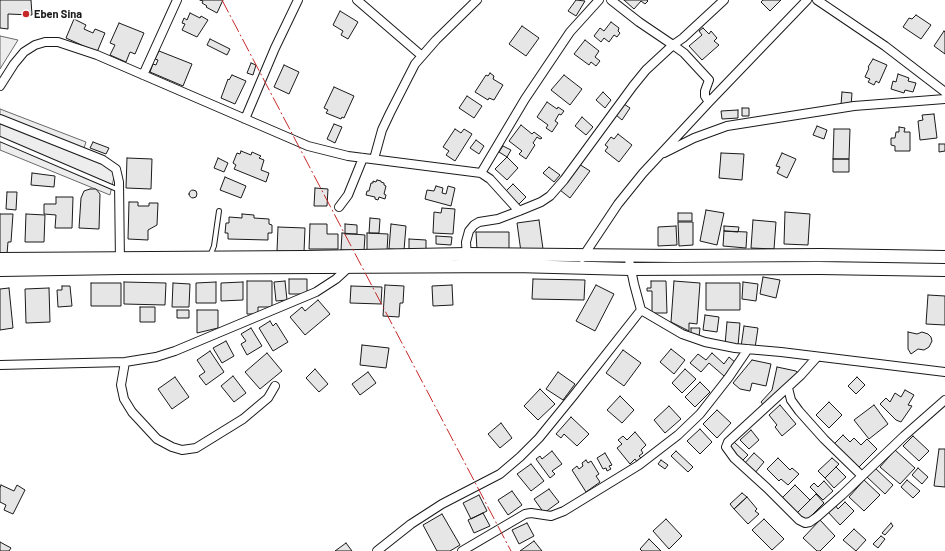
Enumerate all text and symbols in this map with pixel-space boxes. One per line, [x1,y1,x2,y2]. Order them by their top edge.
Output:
place label: Eben Sina [34,7,82,21]
marker: Eben Sina [21,9,31,19]

